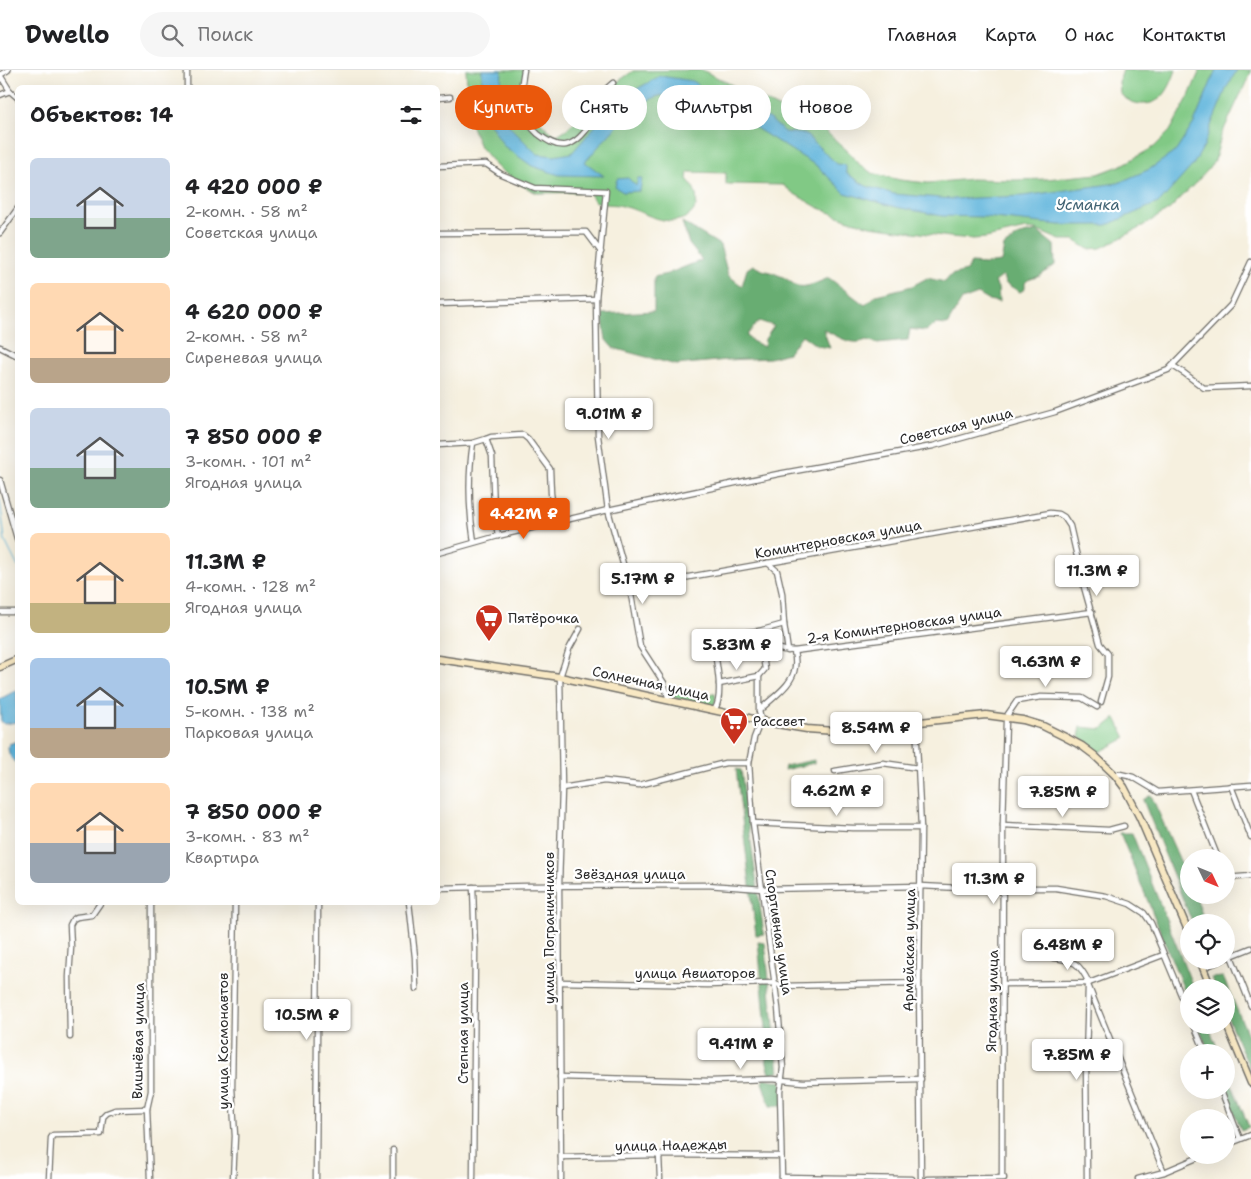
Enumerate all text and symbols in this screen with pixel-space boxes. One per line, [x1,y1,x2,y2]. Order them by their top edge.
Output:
search box [140,12,490,57]
text: Dwello [25,19,110,51]
icon: search [158,21,186,49]
text: Поиск [198,22,253,47]
text: Главная [887,23,957,47]
text: Карта [985,23,1037,47]
text: О нас [1065,23,1114,47]
text: Контакты [1142,23,1226,47]
chip: Купить [455,85,552,130]
chip: Снять [562,85,647,130]
chip: Фильтры [657,85,771,130]
chip: Новое [781,85,871,130]
text: Объектов: 14 [30,101,173,129]
icon: filters [397,101,425,129]
text: 4 420 000 ₽ [185,173,323,201]
icon: home [70,178,130,238]
water label: Усманка [1056,195,1120,215]
text: 2-комн. · 58 m² [185,201,308,222]
text: Советская улица [185,222,317,243]
text: 4 620 000 ₽ [185,298,323,326]
icon: home [70,303,130,363]
text: 2-комн. · 58 m² [185,326,308,347]
text: Сиреневая улица [185,347,322,368]
pin: 9.01M ₽ [563,398,655,440]
text: 9.01M ₽ [576,403,642,424]
street label: Советская улица [898,403,1015,449]
text: 7 850 000 ₽ [185,423,323,451]
icon: home [70,428,130,488]
text: 3-комн. · 101 m² [185,451,312,472]
text: Ягодная улица [185,472,302,493]
pin: 4.42M ₽ [478,498,570,540]
text: 4.42M ₽ [490,503,558,524]
street label: Коминтерновская улица [753,515,923,563]
text: 11.3M ₽ [185,548,267,576]
icon: home [70,553,130,613]
pin: 11.3M ₽ [1051,554,1143,597]
text: 11.3M ₽ [1066,560,1128,581]
pin: 5.17M ₽ [597,562,689,605]
text: 5.17M ₽ [611,568,675,589]
text: 4-комн. · 128 m² [185,576,316,597]
text: Ягодная улица [185,597,302,618]
street label: 2-я Коминтерновская улица [806,602,1003,648]
supermarket icon: Пятёрочка [474,603,504,642]
place label: Пятёрочка [508,609,579,627]
pin: 5.83M ₽ [691,628,783,671]
text: 5.83M ₽ [702,634,772,655]
pin: 9.63M ₽ [1000,646,1092,688]
text: 9.63M ₽ [1011,651,1081,672]
street label: Солнечная улица [591,662,712,704]
text: 10.5M ₽ [185,673,270,701]
icon: home [70,678,130,738]
text: 5-комн. · 138 m² [185,701,315,722]
supermarket icon: Рассвет [719,706,749,745]
place label: Рассвет [753,712,806,730]
pin: 8.54M ₽ [830,712,922,754]
text: 8.54M ₽ [841,717,911,738]
text: Парковая улица [185,722,313,743]
pin: 4.62M ₽ [791,774,883,817]
pin: 7.85M ₽ [1017,776,1109,818]
text: 4.62M ₽ [802,780,872,801]
text: 7.85M ₽ [1029,781,1097,802]
text: 7 850 000 ₽ [185,798,323,826]
icon: home [70,803,130,863]
text: 3-комн. · 83 m² [185,826,310,847]
text: Квартира [185,847,259,868]
north arrow [1180,849,1235,904]
map controls [1180,849,1235,1164]
street label: улица Пограничников [540,852,558,1004]
pin: 11.3M ₽ [948,862,1040,905]
street label: Звёздная улица [575,865,686,883]
street label: Спортивная улица [761,868,797,997]
text: 11.3M ₽ [963,868,1025,889]
street label: Армейская улица [899,888,919,1012]
button: locate [1180,914,1235,969]
pin: 6.48M ₽ [1022,928,1114,971]
text: 6.48M ₽ [1033,934,1103,955]
street label: Ягодная улица [982,949,1002,1052]
street label: улица Авиаторов [635,964,755,982]
street label: улица Космонавтов [214,973,232,1109]
button: layers [1180,979,1235,1034]
street label: Вишнёвая улица [128,982,148,1099]
street label: Степная улица [454,982,472,1084]
pin: 10.5M ₽ [261,998,353,1041]
text: 10.5M ₽ [275,1004,339,1025]
pin: 9.41M ₽ [695,1028,787,1070]
text: 9.41M ₽ [708,1033,774,1054]
pin: 7.85M ₽ [1031,1038,1123,1081]
text: 7.85M ₽ [1043,1044,1111,1065]
button: + [1180,1044,1235,1099]
button: − [1180,1109,1235,1164]
street label: улица Надежды [615,1135,727,1155]

